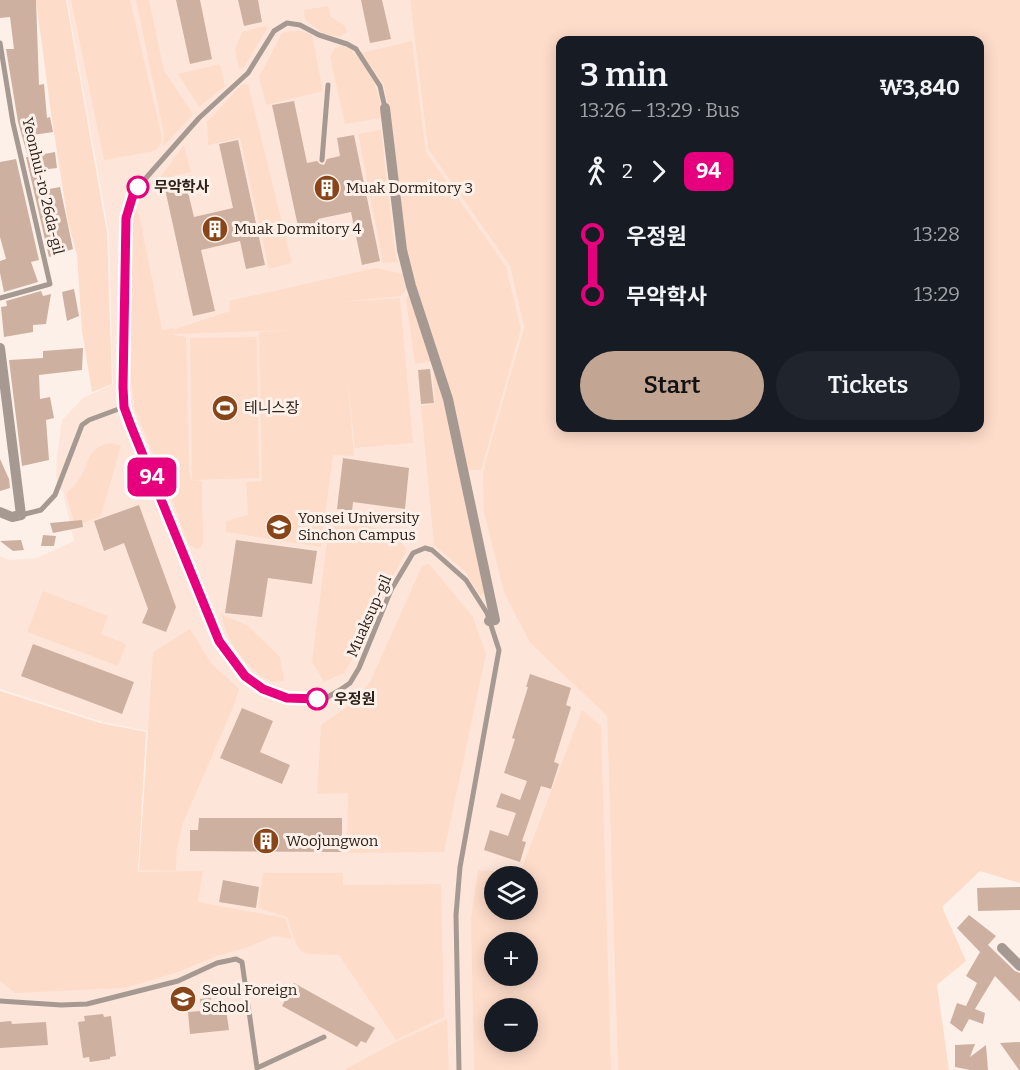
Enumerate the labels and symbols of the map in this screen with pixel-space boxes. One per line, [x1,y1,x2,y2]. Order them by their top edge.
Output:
street label: Yeonhui-ro 26da-gil [18,116,68,256]
building icon: Muak Dormitory 3 [312,173,342,203]
marker: 무악학사 [127,176,149,198]
place label: 무악학사 [154,178,209,196]
place label: Muak Dormitory 3 [346,179,473,197]
building icon: Muak Dormitory 4 [200,214,230,244]
place label: Muak Dormitory 4 [234,220,362,238]
sports icon: 테니스장 [210,393,240,423]
place label: 테니스장 [244,399,299,417]
line badge: 94 [125,458,179,496]
place label: Yonsei University Sinchon Campus [298,509,420,544]
school or university icon: Yonsei University Sinchon Campus [264,512,294,542]
street label: Muaksup-gil [343,572,395,660]
marker: 우정원 [306,688,328,710]
place label: 우정원 [334,690,375,708]
building icon: Woojungwon [251,826,281,856]
place label: Woojungwon [286,832,379,850]
place label: Seoul Foreign School [202,981,298,1016]
school or university icon: Seoul Foreign School [168,984,198,1014]

